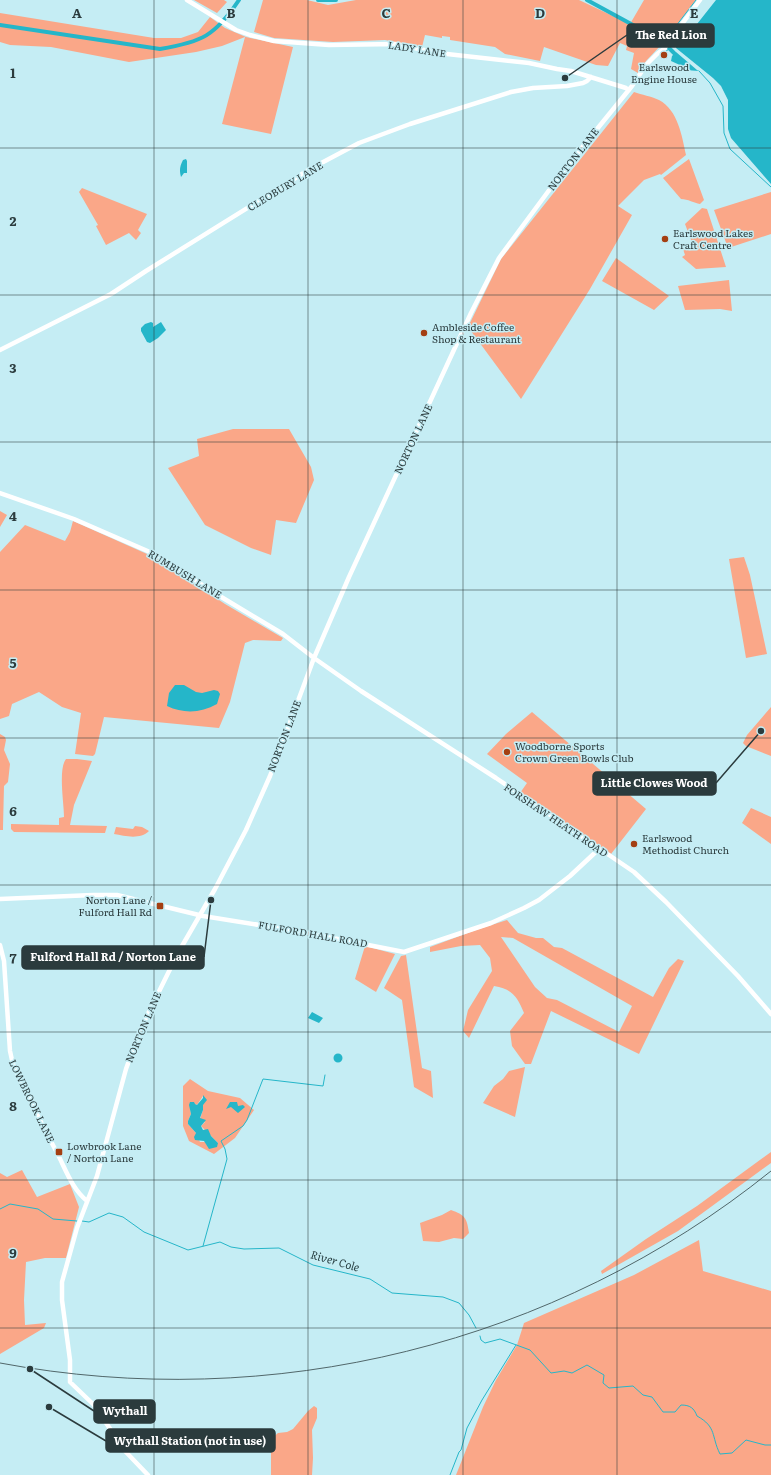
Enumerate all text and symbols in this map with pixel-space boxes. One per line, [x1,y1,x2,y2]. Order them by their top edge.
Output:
text: A [72,3,82,22]
text: B [227,3,236,22]
text: C [381,3,391,22]
text: D [535,3,545,22]
text: E [690,3,699,22]
callout: The Red Lion [627,24,714,47]
text: The Red Lion [635,26,707,42]
street label: LADY LANE [387,37,447,60]
marker: Earlswood Engine House [659,50,669,60]
place label: Earlswood Engine House [631,59,697,86]
text: 1 [10,63,16,82]
street label: NORTON LANE [543,124,602,193]
street label: CLEOBURY LANE [244,157,325,214]
text: 2 [10,211,17,230]
place label: Earlswood Lakes Craft Centre [673,225,753,252]
marker: Earlswood Lakes Craft Centre [660,234,670,244]
place label: Ambleside Coffee Shop & Restaurant [432,319,521,346]
marker: Ambleside Coffee Shop & Restaurant [419,328,429,338]
text: 3 [9,358,17,377]
street label: NORTON LANE [390,401,435,476]
text: 4 [9,506,17,525]
street label: RUMBUSH LANE [145,546,225,602]
text: 5 [9,653,17,672]
street label: NORTON LANE [263,698,304,774]
place label: Woodborne Sports Crown Green Bowls Club [515,738,634,765]
marker: Woodborne Sports Crown Green Bowls Club [502,747,512,757]
callout: Little Clowes Wood [593,772,716,795]
text: Little Clowes Wood [601,774,708,790]
street label: FORSHAW HEATH ROAD [501,779,612,860]
text: 6 [9,801,17,820]
place label: Earlswood Methodist Church [642,830,729,857]
marker: Earlswood Methodist Church [629,839,639,849]
place label: Norton Lane / Fulford Hall Rd [79,892,153,919]
marker: Norton Lane / Fulford Hall Rd [155,901,165,911]
street label: FULFORD HALL ROAD [257,917,369,951]
callout: Fulford Hall Rd / Norton Lane [22,946,204,969]
text: 7 [9,948,17,967]
text: Fulford Hall Rd / Norton Lane [30,948,196,964]
street label: NORTON LANE [121,989,164,1065]
street label: LOWBROOK LANE [6,1056,59,1145]
text: 8 [9,1096,17,1115]
place label: Lowbrook Lane / Norton Lane [67,1138,141,1165]
marker: Lowbrook Lane / Norton Lane [54,1147,64,1157]
text: 9 [9,1243,17,1262]
water label: River Cole [309,1245,362,1275]
callout: Wythall [94,1400,155,1423]
text: Wythall [102,1402,148,1418]
callout: Wythall Station (not in use) [106,1429,275,1452]
text: Wythall Station (not in use) [114,1432,266,1448]

